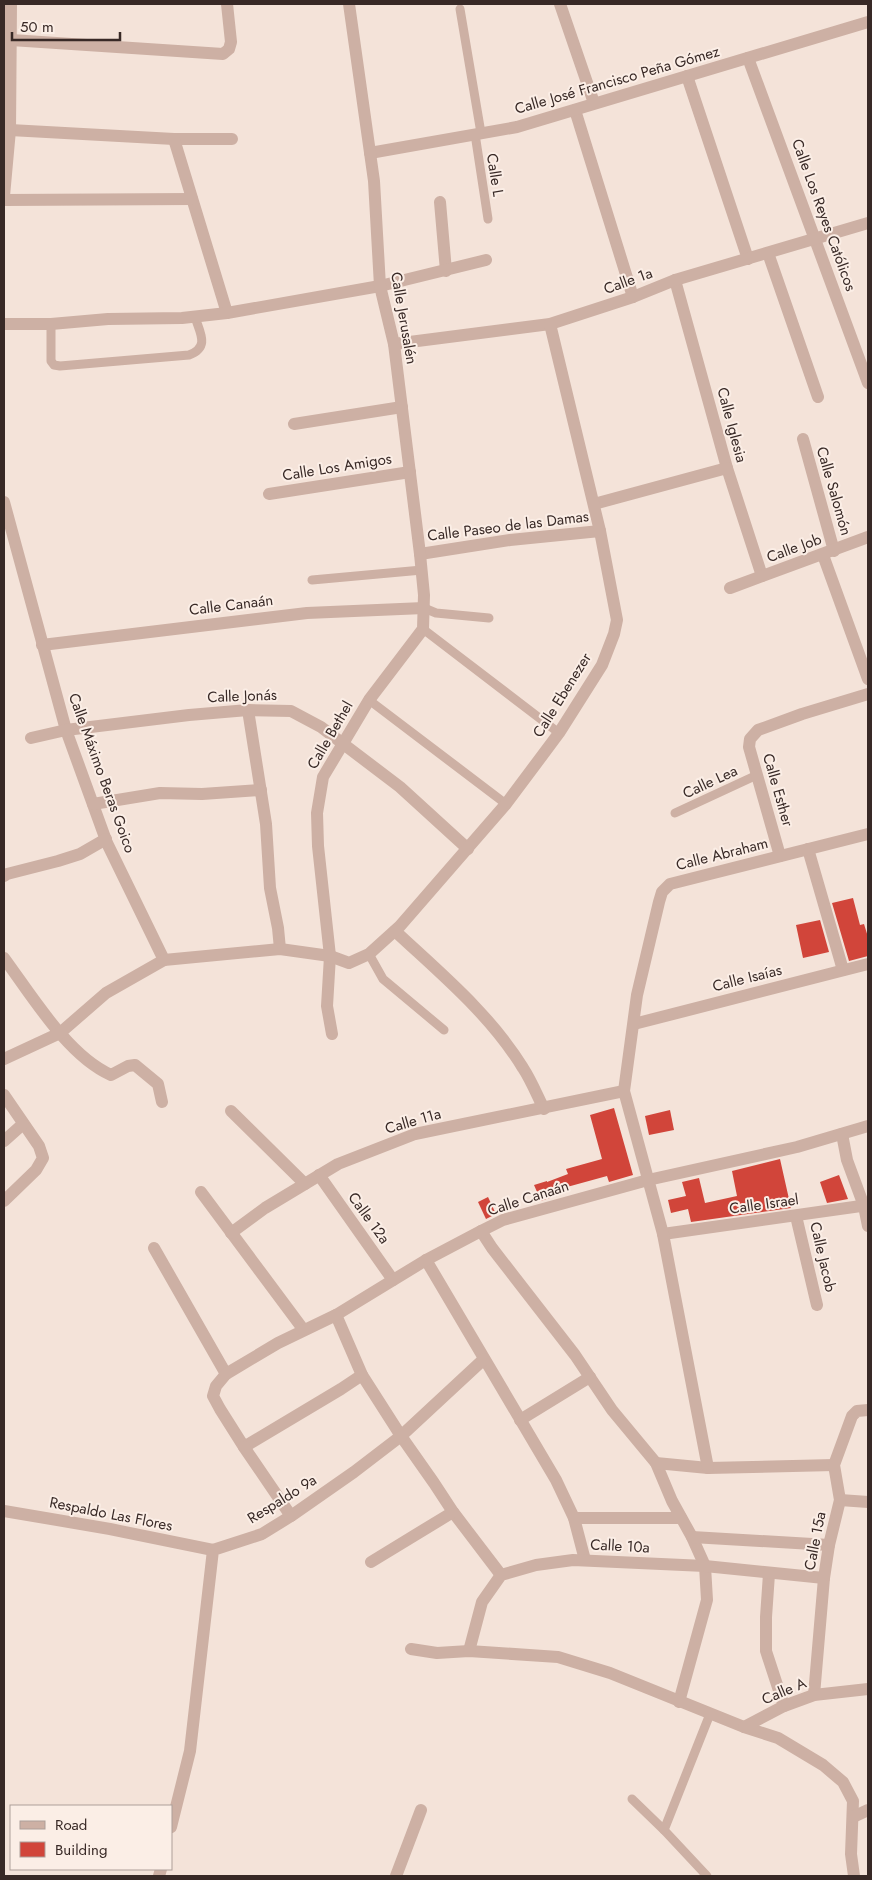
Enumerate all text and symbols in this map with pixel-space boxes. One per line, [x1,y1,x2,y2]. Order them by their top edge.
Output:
scale bar [12,10,120,42]
text: 50 m [20,16,54,38]
street label: Calle José Francisco Peña Gómez [512,40,722,120]
street label: Calle Los Reyes Católicos [786,136,862,294]
street label: Calle L [481,152,509,198]
street label: Calle 1a [600,262,656,300]
street label: Calle Jerusalén [385,270,423,366]
street label: Calle Iglesia [711,385,753,465]
street label: Calle Salomón [811,444,857,538]
street label: Calle Los Amigos [281,448,393,486]
street label: Calle Paseo de las Damas [426,505,590,547]
street label: Calle Job [763,528,825,568]
street label: Calle Canaán [188,589,274,621]
street label: Calle Ebenezer [527,648,597,742]
street label: Calle Jonás [207,684,277,708]
street label: Calle Máximo Beras Goico [63,690,141,856]
street label: Calle Bethel [302,697,358,773]
street label: Calle Esther [757,751,799,830]
street label: Calle Lea [679,760,741,804]
street label: Calle Abraham [674,832,770,876]
street label: Calle Isaías [710,959,784,997]
street label: Calle 11a [382,1103,444,1139]
street label: Calle Canaán [484,1175,572,1221]
street label: Calle 12a [343,1188,395,1248]
street label: Calle Israel [728,1188,800,1220]
street label: Calle Jacob [804,1220,842,1295]
street label: Respaldo 9a [243,1469,321,1529]
street label: Respaldo Las Flores [48,1491,174,1537]
street label: Calle 15a [799,1510,831,1572]
street label: Calle 10a [590,1533,650,1559]
street label: Calle A [758,1672,810,1710]
legend [10,1805,172,1870]
text: Road [55,1814,87,1836]
text: Building [55,1839,107,1861]

